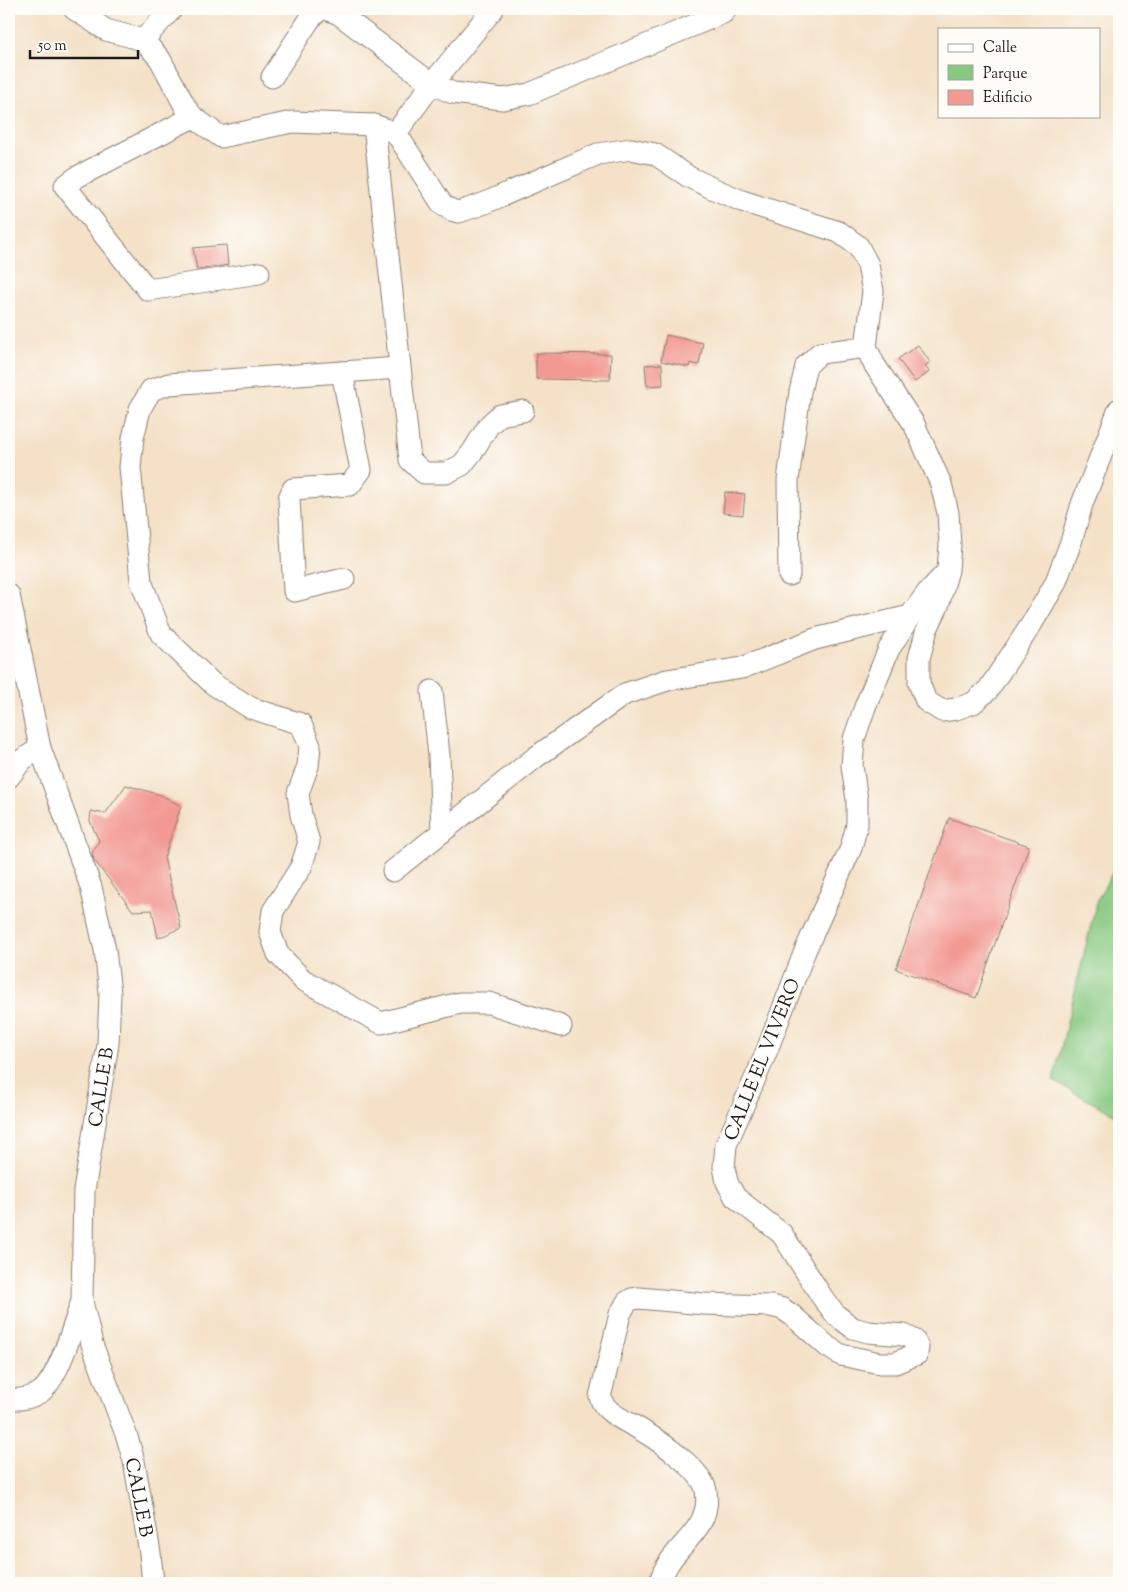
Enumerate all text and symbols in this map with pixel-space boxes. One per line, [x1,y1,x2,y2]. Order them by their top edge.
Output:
scale bar [30,28,138,60]
legend [938,28,1100,118]
text: 50 m [37,36,67,57]
text: Calle [983,38,1017,59]
text: Parque [983,64,1027,85]
text: Edificio [983,88,1032,109]
street label: CALLE EL VIVERO [718,975,808,1145]
street label: CALLE B [83,1046,122,1129]
street label: CALLE B [117,1455,158,1540]

